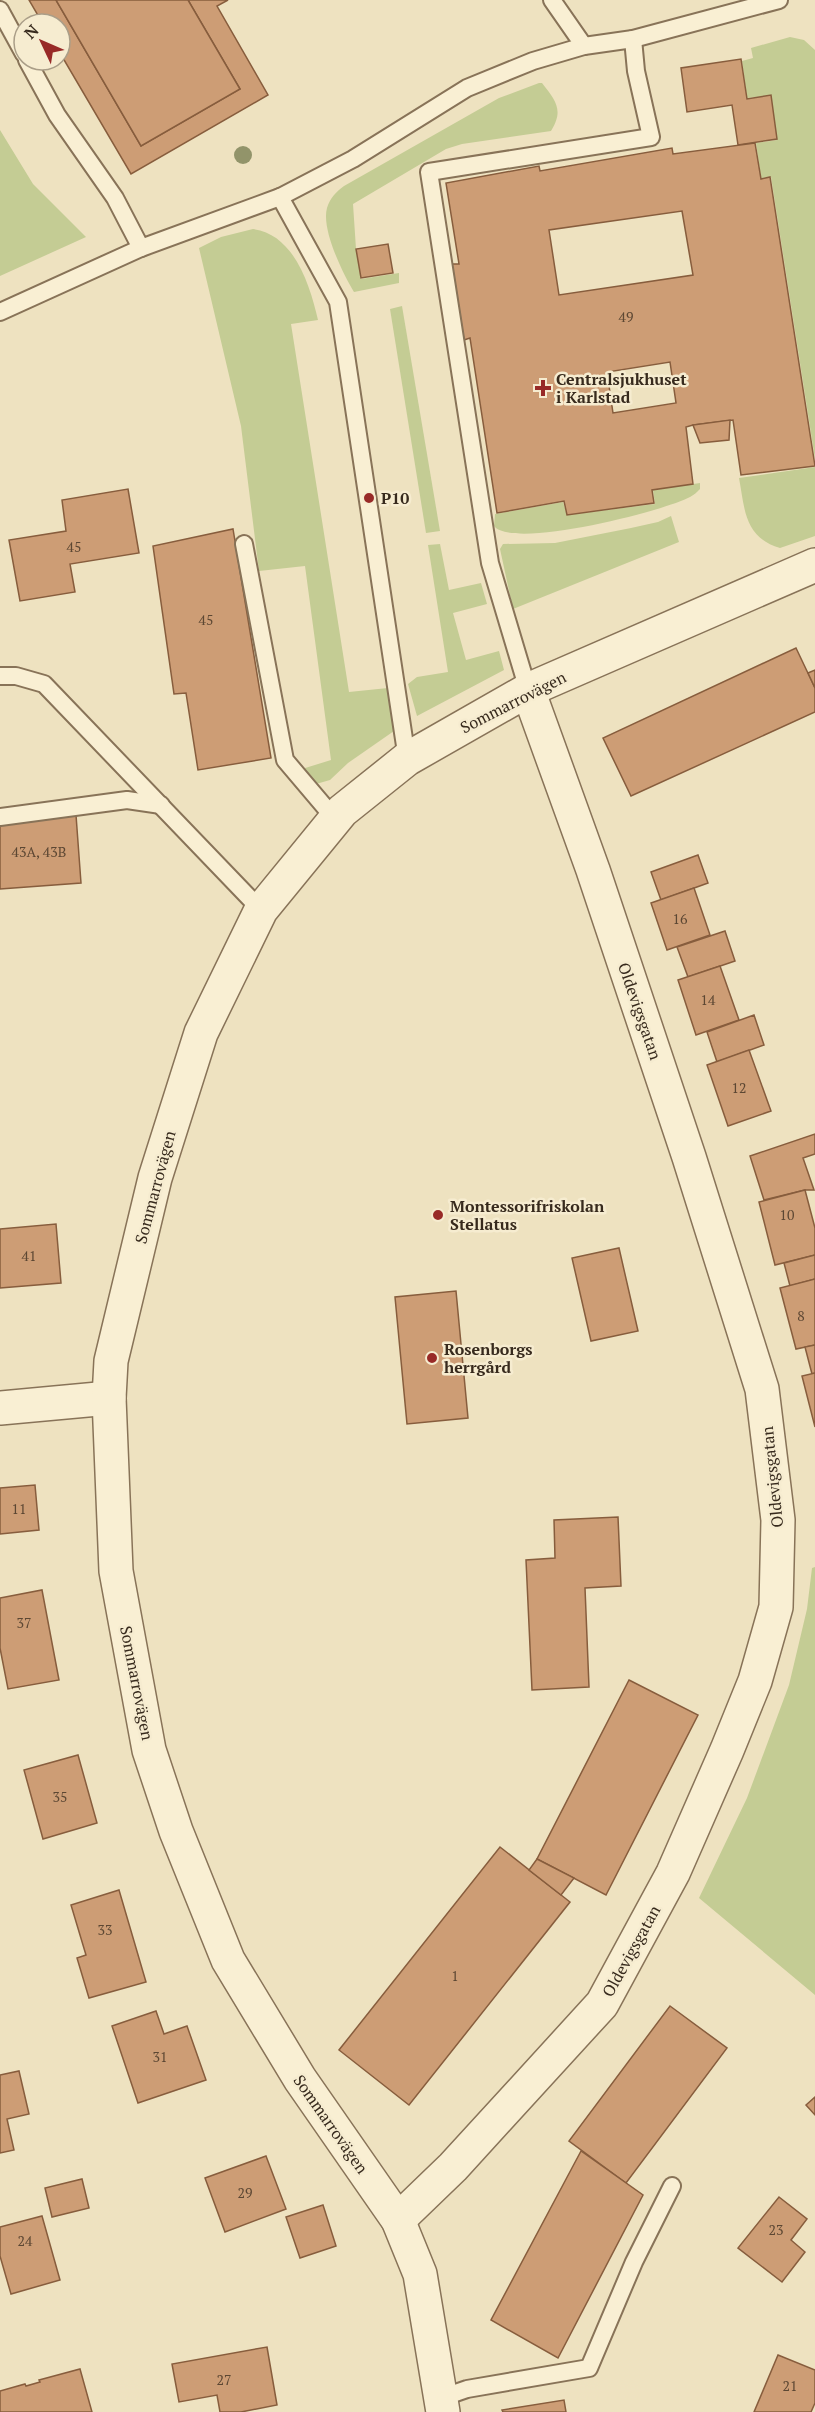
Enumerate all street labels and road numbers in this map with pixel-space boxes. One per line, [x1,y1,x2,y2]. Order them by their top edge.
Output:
street label: Sommarrovägen [456,666,570,738]
street label: Oldevigsgatan [613,959,667,1063]
street label: Sommarrovägen [129,1128,181,1246]
street label: Oldevigsgatan [756,1425,788,1529]
street label: Sommarrovägen [115,1624,159,1743]
street label: Oldevigsgatan [597,1901,665,2001]
street label: Sommarrovägen [289,2070,374,2178]

